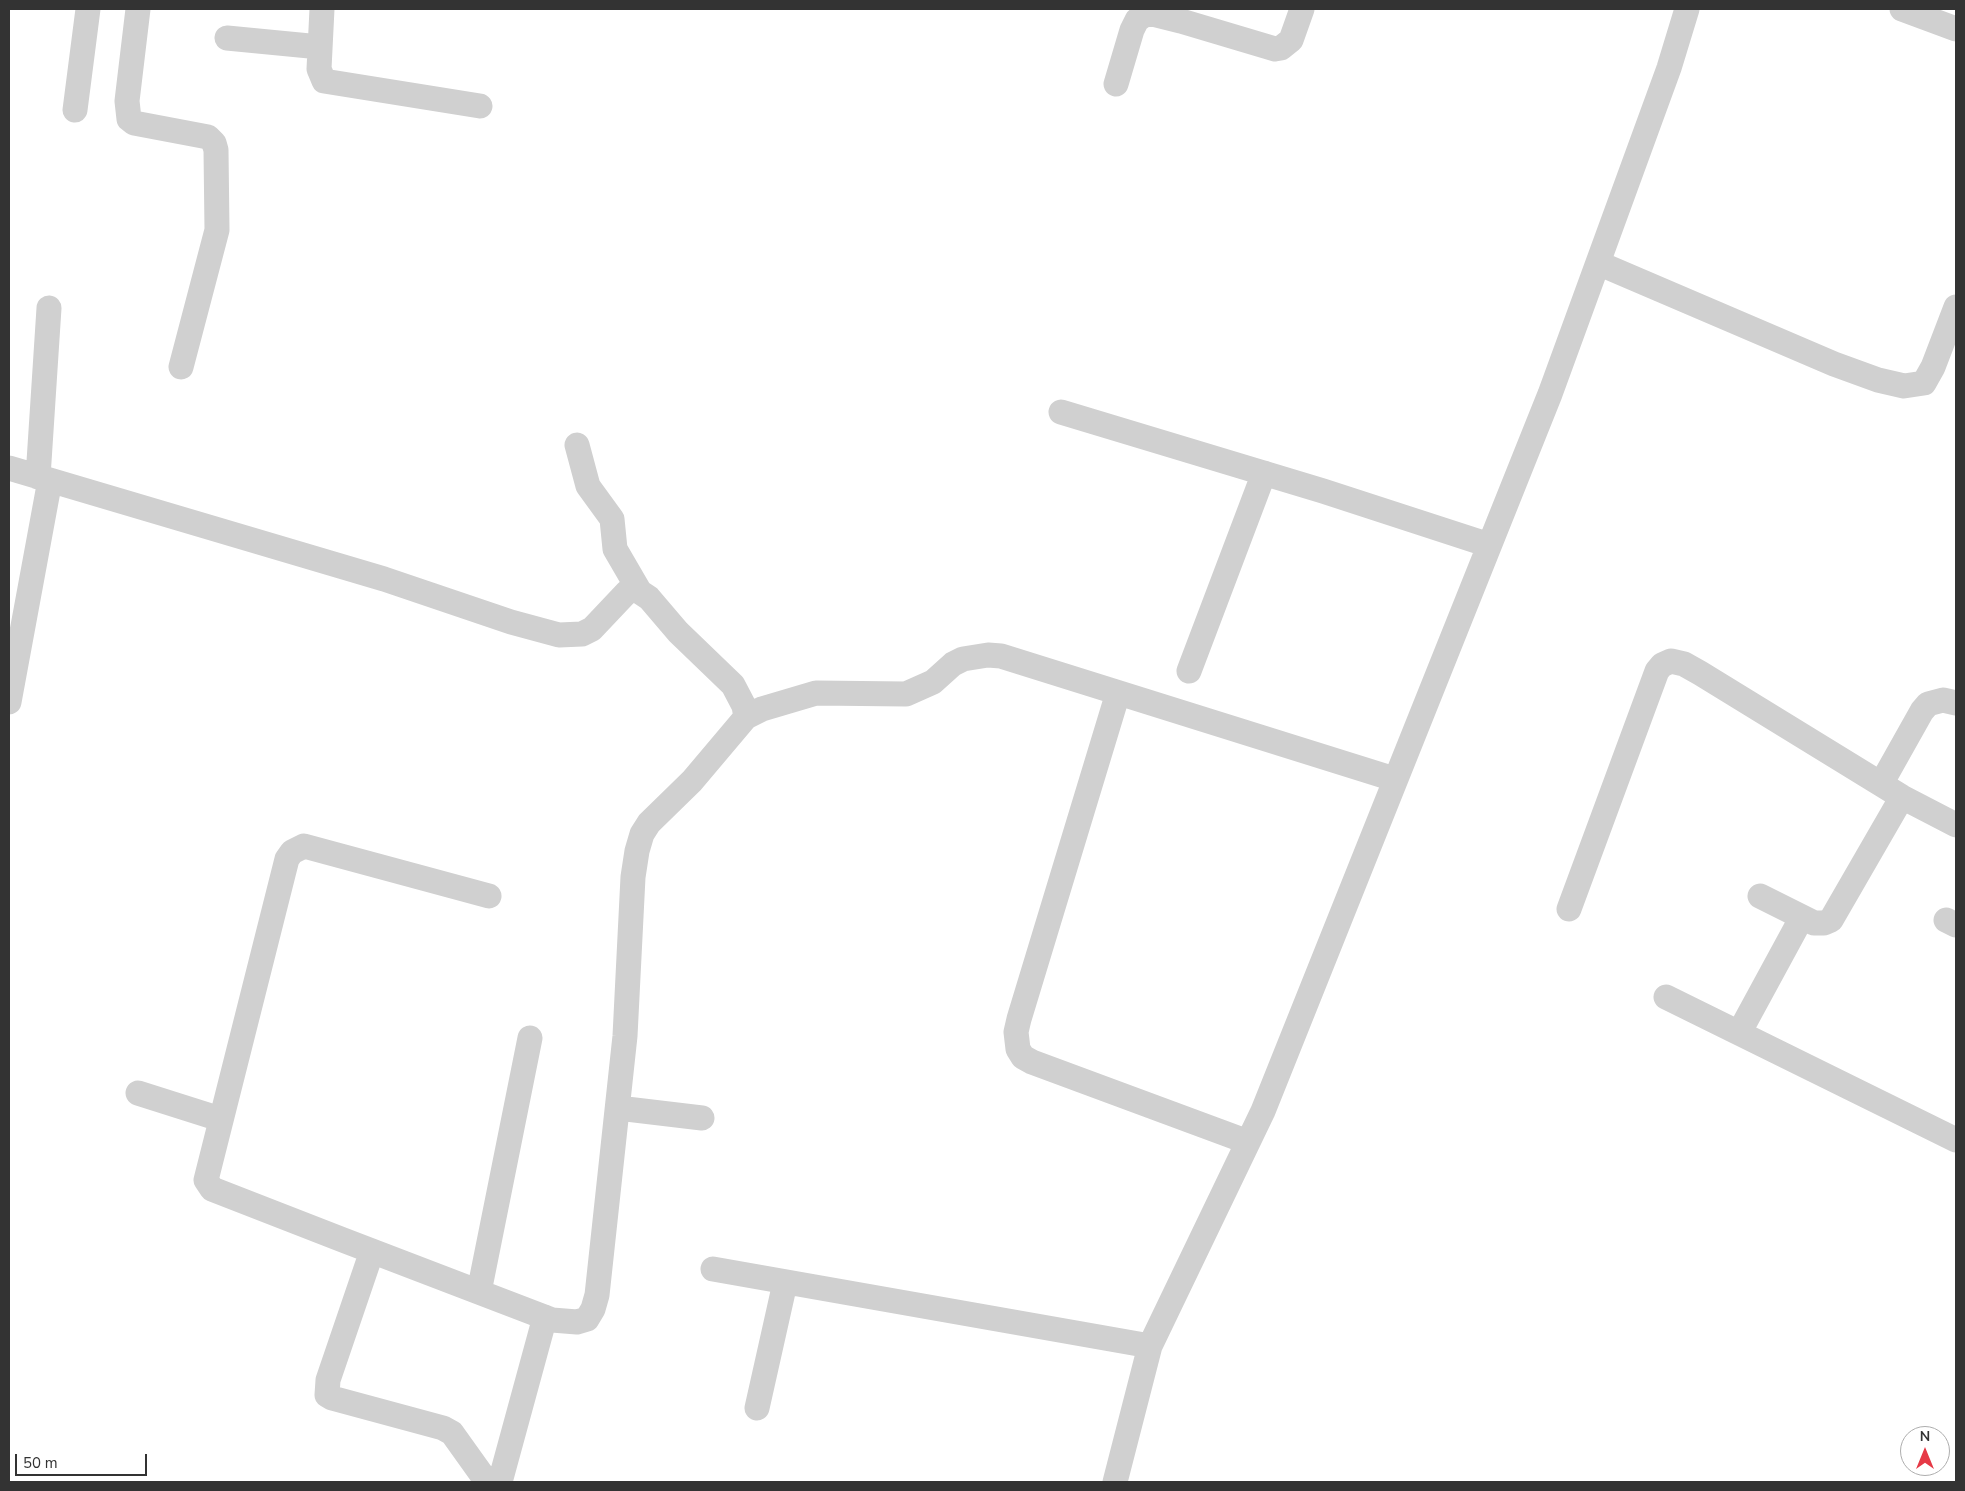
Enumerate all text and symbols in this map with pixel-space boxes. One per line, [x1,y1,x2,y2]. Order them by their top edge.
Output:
north arrow [1900,1426,1950,1476]
text: N [1920,1427,1930,1446]
scale bar [18,1444,150,1476]
text: 50 m [23,1453,58,1473]

